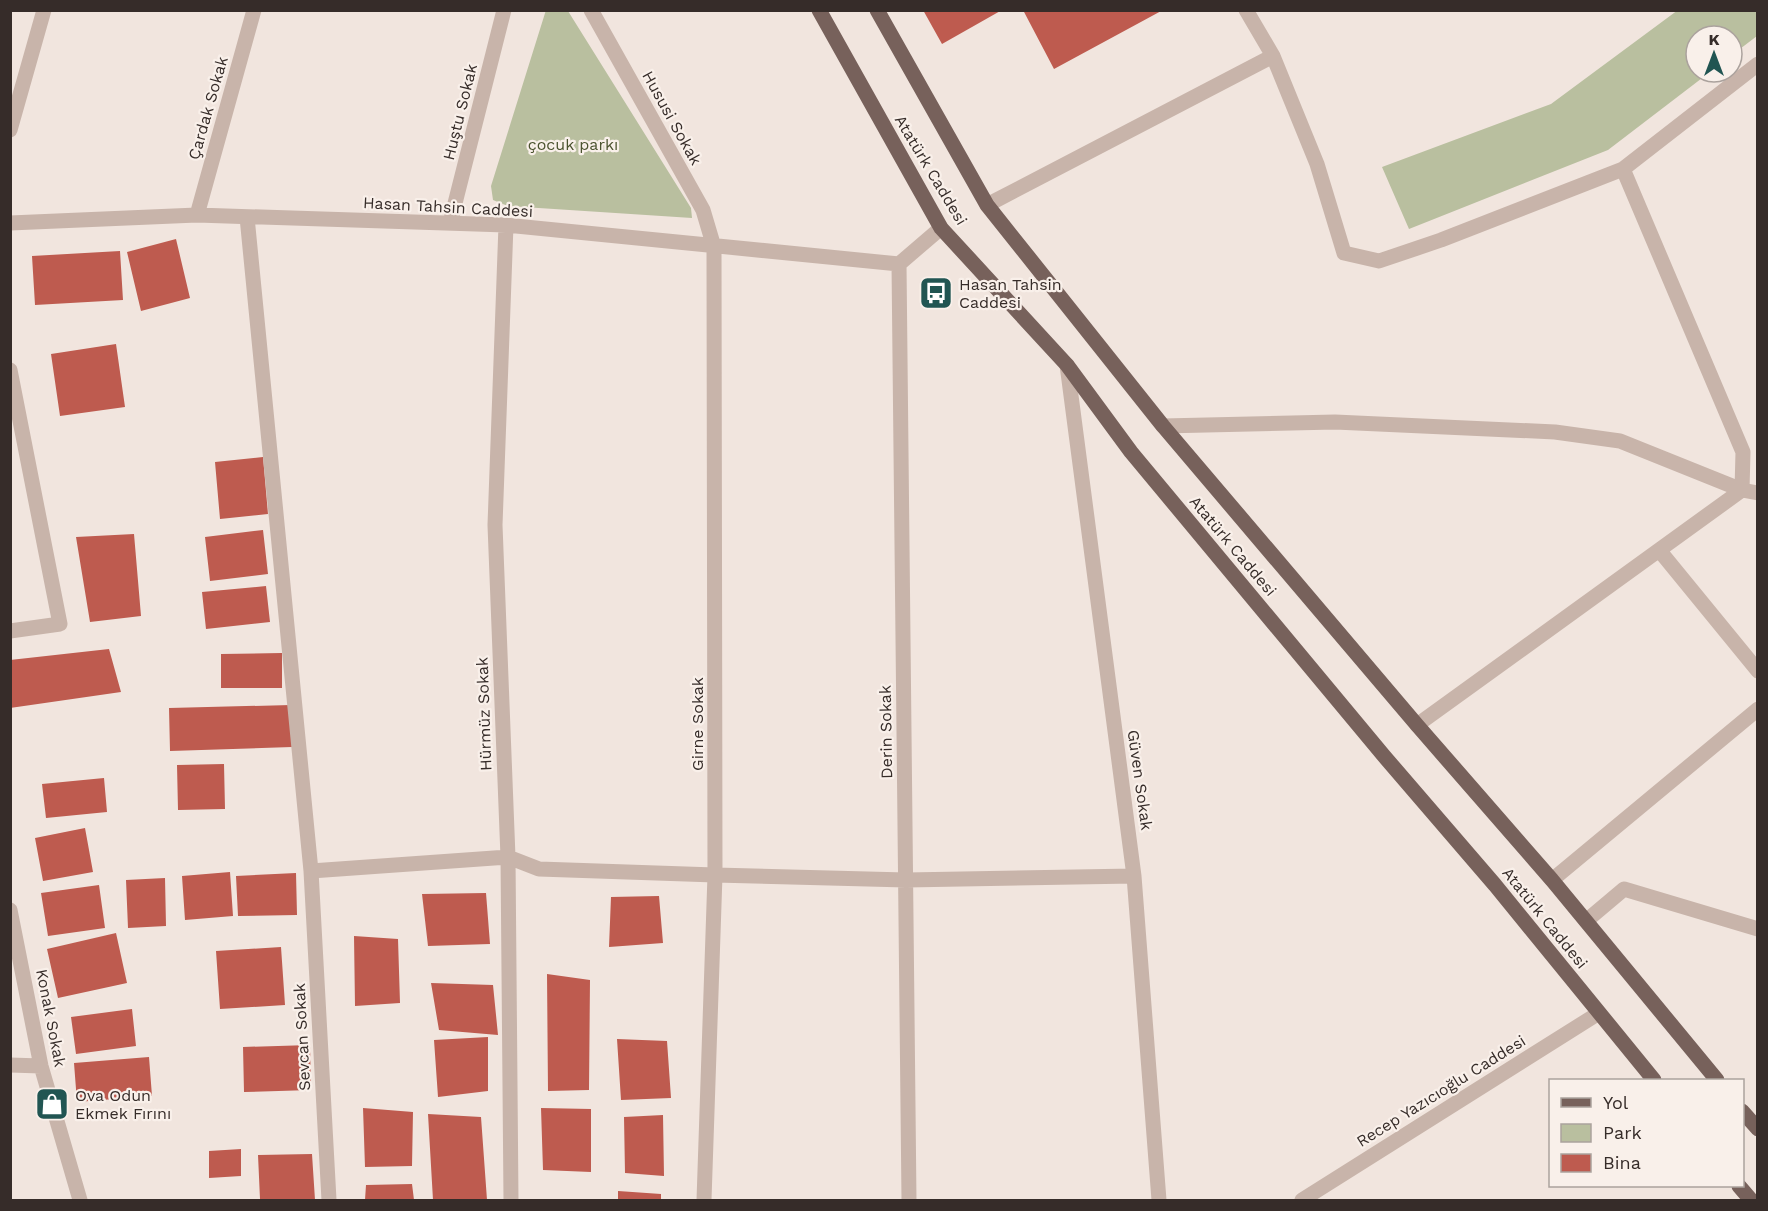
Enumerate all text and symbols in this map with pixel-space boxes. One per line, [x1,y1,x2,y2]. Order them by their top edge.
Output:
north arrow [1684,24,1744,84]
text: K [1708,30,1720,49]
street label: Çardak Sokak [184,54,232,162]
street label: Huştu Sokak [439,62,481,162]
street label: Hususi Sokak [638,68,706,168]
street label: Atatürk Caddesi [891,112,971,228]
park label: çocuk parkı [528,135,618,154]
street label: Hasan Tahsin Caddesi [363,193,533,221]
bus stop icon: Hasan Tahsin Caddesi [918,275,954,311]
place label: Hasan Tahsin Caddesi [959,275,1062,312]
street label: Atatürk Caddesi [1186,492,1280,600]
street label: Hürmüz Sokak [473,657,495,771]
street label: Girne Sokak [688,677,707,771]
street label: Derin Sokak [876,685,896,779]
street label: Güven Sokak [1124,729,1156,831]
street label: Atatürk Caddesi [1498,864,1592,972]
street label: Konak Sokak [32,967,70,1069]
street label: Sevcan Sokak [290,983,314,1091]
street label: Recep Yazıcıoğlu Caddesi [1353,1031,1529,1151]
legend [1549,1079,1744,1187]
shop icon: Ova Odun Ekmek Fırını [34,1086,70,1122]
place label: Ova Odun Ekmek Fırını [75,1086,171,1123]
text: Yol [1603,1092,1629,1113]
text: Park [1603,1122,1642,1143]
text: Bina [1603,1152,1641,1173]

